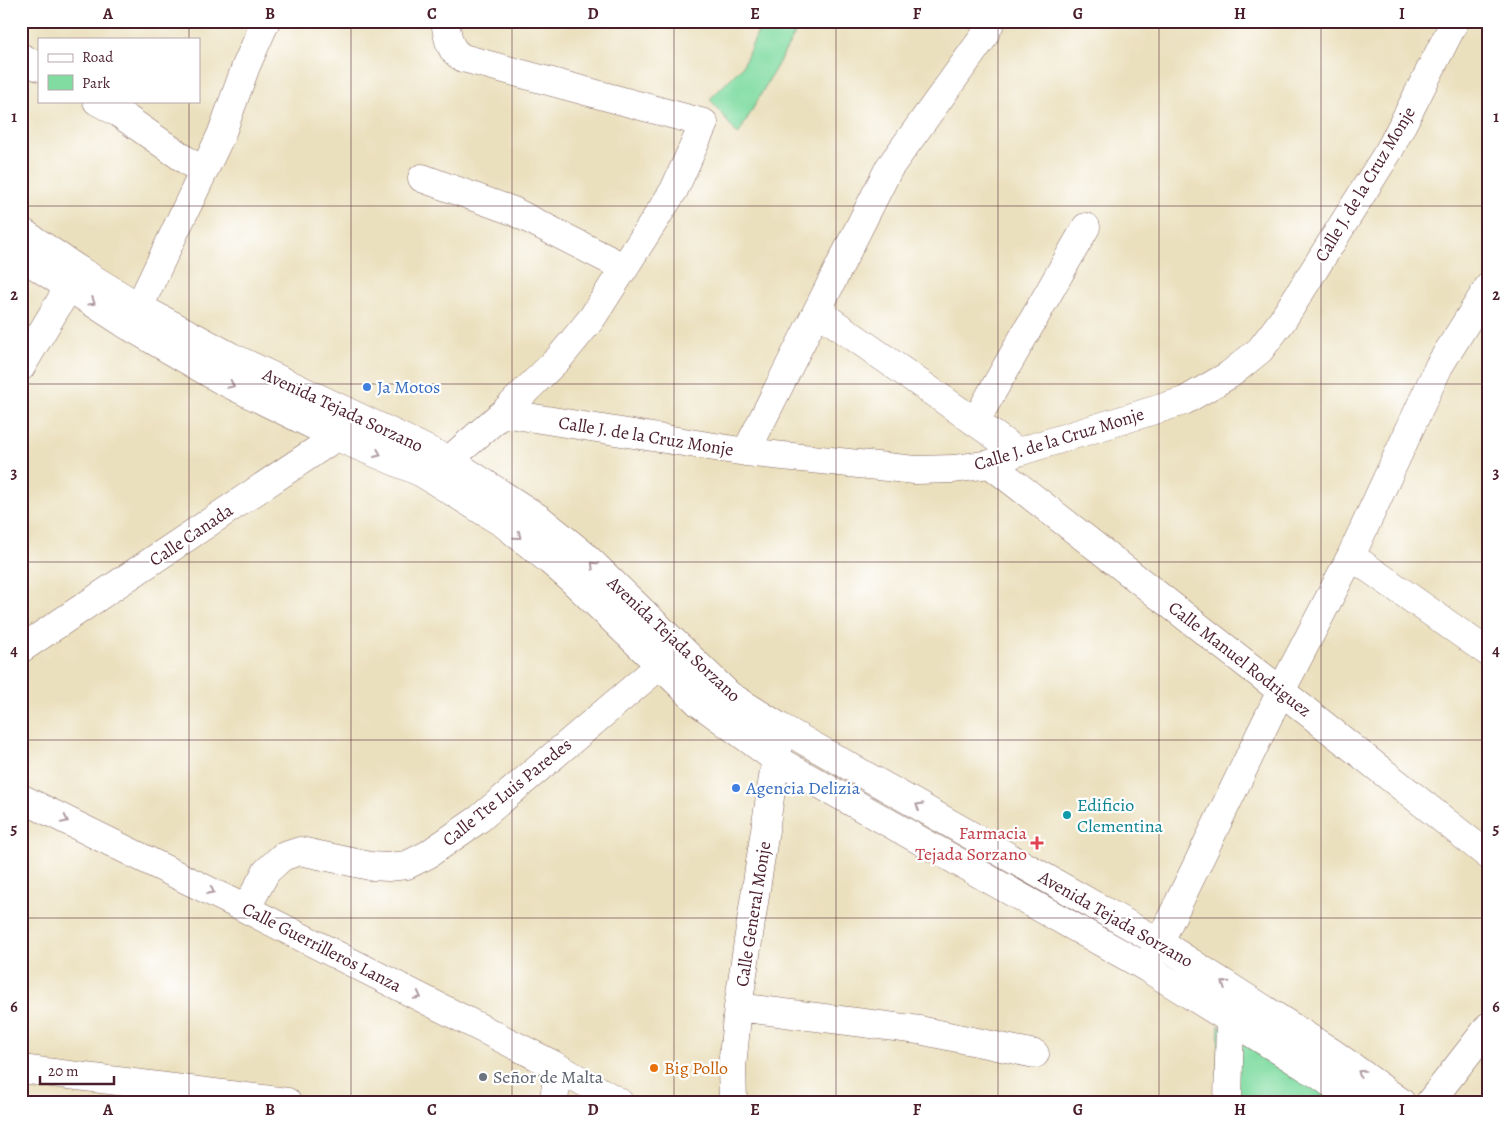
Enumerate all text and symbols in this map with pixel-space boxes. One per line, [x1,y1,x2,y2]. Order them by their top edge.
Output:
text: A [102,3,114,25]
text: B [265,3,275,25]
text: C [427,3,437,25]
text: D [587,3,599,25]
text: E [750,3,760,25]
text: F [913,3,922,25]
text: G [1073,3,1083,25]
text: H [1234,3,1246,25]
text: I [1399,3,1405,25]
legend [38,38,200,102]
text: Road [82,47,114,67]
text: Park [82,73,111,93]
street label: Calle J. de la Cruz Monje [1309,102,1421,266]
text: 1 [11,106,17,128]
text: 1 [1493,106,1499,128]
text: 2 [10,284,18,306]
text: 2 [1492,284,1500,306]
one-way arrow [86,296,95,305]
street label: Avenida Tejada Sorzano [258,362,427,458]
place label: Ja Motos [377,375,440,399]
one-way arrow [226,379,235,389]
marker: Ja Motos [361,381,373,393]
street label: Calle J. de la Cruz Monje [971,402,1147,476]
street label: Calle J. de la Cruz Monje [557,410,735,462]
one-way arrow [373,448,382,459]
text: 3 [11,462,18,484]
text: 3 [1493,462,1500,484]
street label: Calle Canada [144,498,238,572]
one-way arrow [512,530,521,538]
one-way arrow [590,562,599,571]
street label: Avenida Tejada Sorzano [601,570,746,707]
street label: Calle Manuel Rodriguez [1164,596,1316,722]
text: 4 [10,640,18,662]
text: 4 [1492,640,1500,662]
street label: Calle Tte Luis Paredes [437,732,577,852]
place label: Agencia Delizia [745,776,861,800]
marker: Agencia Delizia [730,782,742,794]
place label: Edificio Clementina [1077,793,1164,838]
one-way arrow [915,802,924,812]
marker: Edificio Clementina [1061,809,1073,821]
one-way arrow [60,814,69,824]
text: 5 [11,818,18,840]
text: 5 [1493,818,1500,840]
place label: Farmacia Tejada Sorzano [915,821,1028,866]
marker: Farmacia Tejada Sorzano [1031,837,1043,849]
street label: Calle General Monje [730,840,776,988]
street label: Avenida Tejada Sorzano [1034,865,1198,973]
one-way arrow [206,885,215,895]
street label: Calle Guerrilleros Lanza [238,896,406,998]
one-way arrow [1222,981,1231,991]
one-way arrow [413,990,422,1000]
text: 6 [10,996,18,1018]
text: 6 [1492,996,1500,1018]
scale bar [40,1053,114,1085]
place label: Big Pollo [664,1056,728,1080]
text: 20 m [48,1061,79,1081]
marker: Big Pollo [648,1062,660,1074]
place label: Señor de Malta [493,1065,604,1089]
marker: Señor de Malta [477,1071,489,1083]
one-way arrow [1358,1071,1367,1079]
text: A [102,1099,114,1121]
text: B [265,1099,275,1121]
text: C [427,1099,437,1121]
text: D [587,1099,599,1121]
text: E [750,1099,760,1121]
text: F [913,1099,922,1121]
text: G [1073,1099,1083,1121]
text: H [1234,1099,1246,1121]
text: I [1399,1099,1405,1121]

